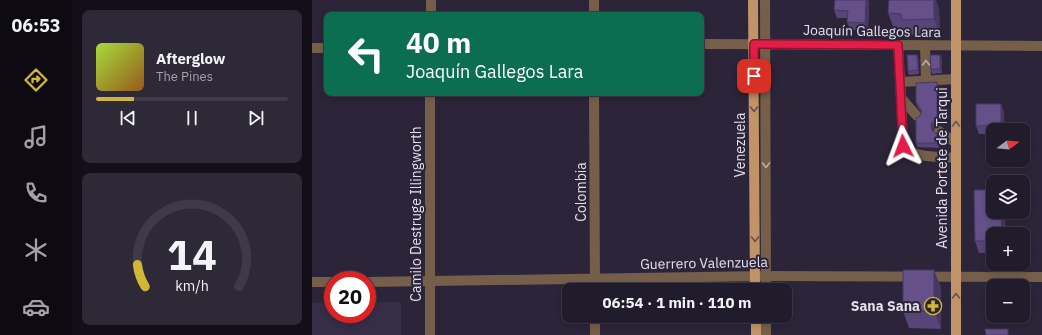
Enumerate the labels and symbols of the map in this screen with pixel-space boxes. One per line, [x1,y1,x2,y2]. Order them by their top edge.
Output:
street label: Joaquín Gallegos Lara [803,21,942,41]
pin [737,59,771,93]
one-way arrow [922,60,930,66]
street label: Avenida Portete de Tarqui [933,87,951,249]
one-way arrow [750,106,758,112]
street label: Venezuela [731,112,749,177]
one-way arrow [952,121,960,127]
north arrow [986,123,1030,167]
position arrow [882,125,924,167]
street label: Camilo Destruge Illingworth [407,126,425,302]
street label: Colombia [572,162,590,222]
one-way arrow [762,162,770,168]
one-way arrow [751,236,759,242]
street label: Guerrero Valenzuela [640,253,769,273]
speed limit sign: 20 [324,271,376,323]
one-way arrow [952,293,960,299]
pharmacy icon: Sana Sana [923,296,943,316]
place label: Sana Sana [851,297,920,315]

